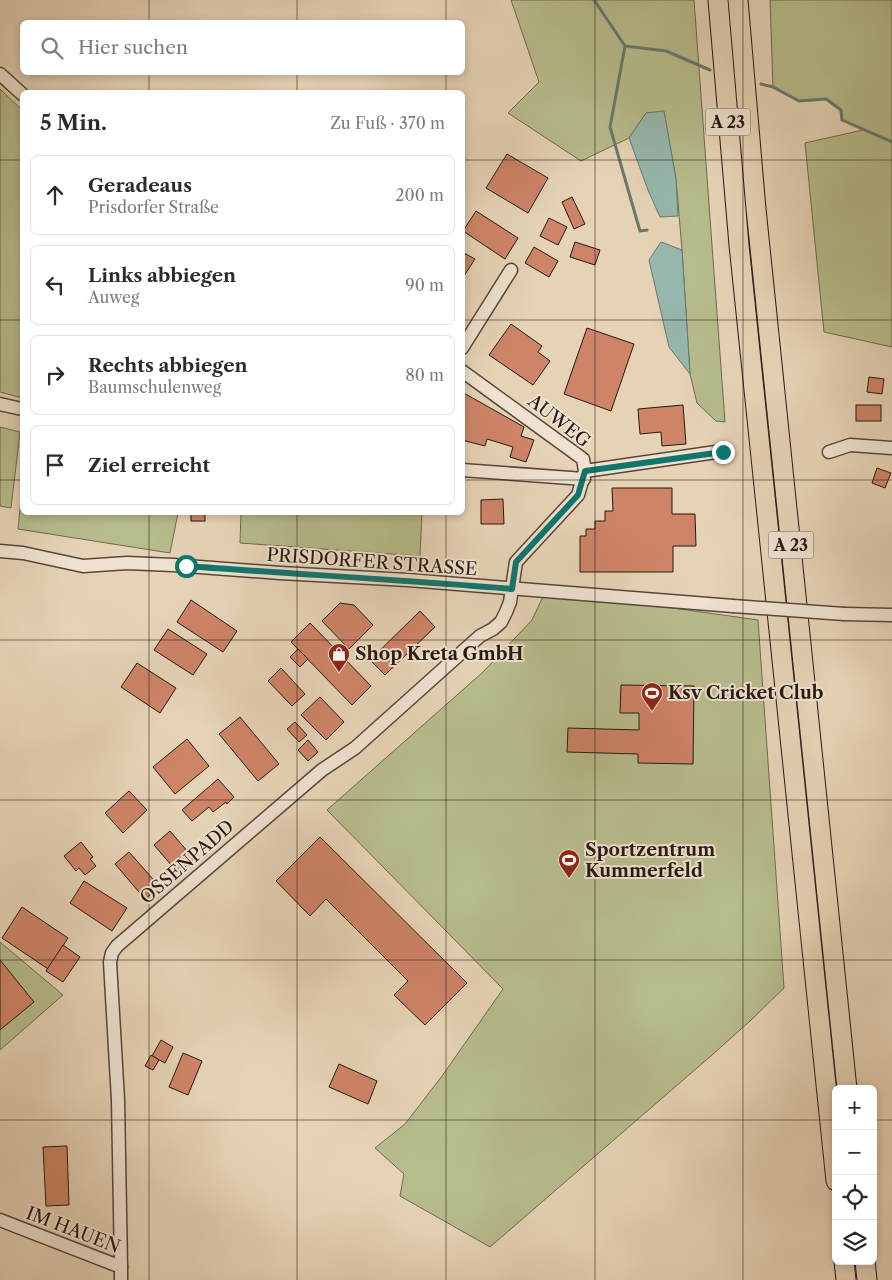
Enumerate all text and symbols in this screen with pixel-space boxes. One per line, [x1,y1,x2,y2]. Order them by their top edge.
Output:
search box [20,20,465,75]
icon: search [38,34,66,62]
text: Hier suchen [78,36,188,59]
road number: A 23 [706,108,750,136]
text: 5 Min. [40,110,107,135]
text: Zu Fuß · 370 m [330,113,445,133]
text: Geradeaus [88,174,192,197]
icon: ahead [41,181,69,209]
text: 200 m [395,185,444,205]
text: Prisdorfer Straße [88,197,219,217]
text: Links abbiegen [88,264,236,287]
icon: left [41,271,69,299]
text: 90 m [405,275,444,295]
text: Auweg [88,287,140,307]
text: Rechts abbiegen [88,354,248,377]
icon: right [41,361,69,389]
text: 80 m [405,365,444,385]
text: Baumschulenweg [88,377,221,397]
street label: AUWEG [523,389,595,452]
route end [712,441,735,464]
icon: arrive [41,451,69,479]
text: Ziel erreicht [88,454,210,477]
road number: A 23 [768,532,814,558]
street label: PRISDORFER STRASSE [266,544,478,580]
route start [175,555,198,578]
shop icon: Shop Kreta GmbH [327,642,351,673]
place label: Shop Kreta GmbH [355,643,524,665]
sports icon: Ksv Cricket Club [640,681,664,712]
place label: Ksv Cricket Club [668,682,824,704]
street label: OSSENPADD [136,815,238,909]
place label: Sportzentrum Kummerfeld [585,839,715,882]
sports icon: Sportzentrum Kummerfeld [557,848,581,879]
map controls [832,1085,877,1265]
button: + [832,1085,877,1130]
button: − [832,1130,877,1175]
button: locate [832,1175,877,1220]
street label: IM HAUEN [23,1202,123,1258]
button: layers [832,1220,877,1265]

